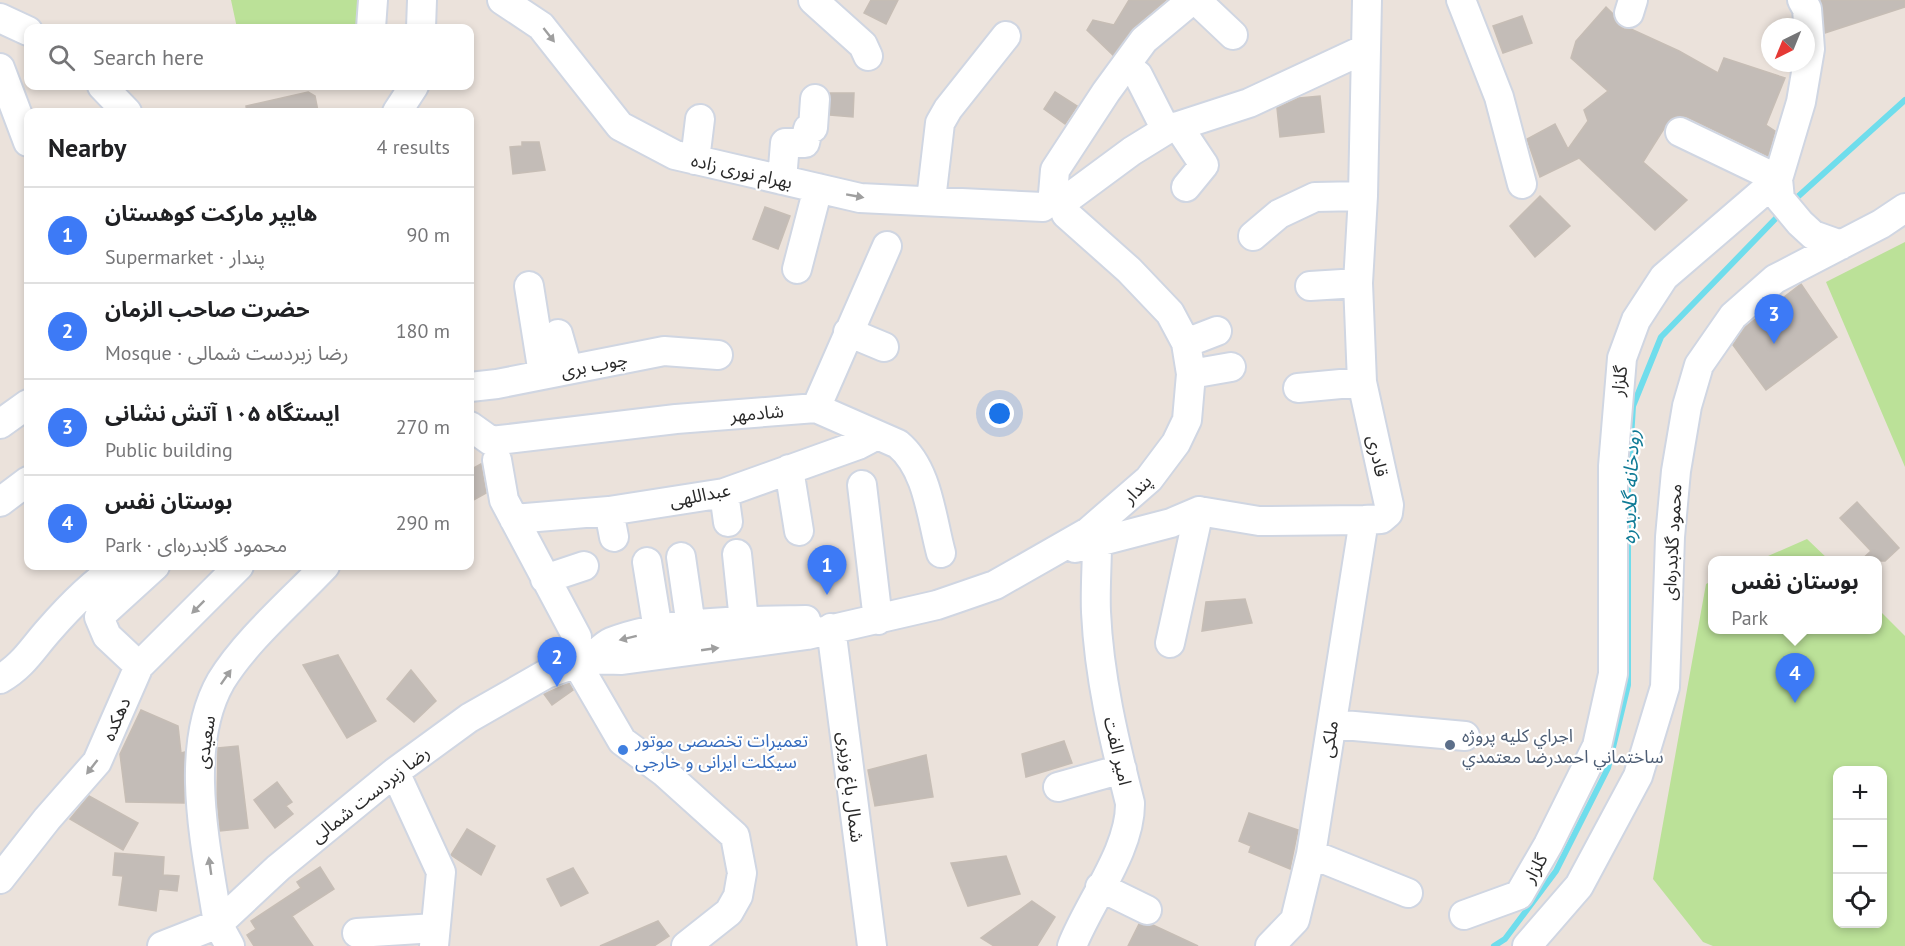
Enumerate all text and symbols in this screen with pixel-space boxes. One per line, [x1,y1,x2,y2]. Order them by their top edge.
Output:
north arrow [1761,18,1815,72]
search box [24,24,474,90]
one-way arrow [542,27,555,43]
icon: search [45,41,78,74]
text: Search here [93,43,204,71]
text: Nearby [48,131,126,164]
text: 4 results [377,134,450,160]
street label: بهرام نوری زاده [688,148,795,197]
one-way arrow [846,192,865,201]
text: هایپر مارکت کوهستان [105,199,317,227]
text: 1 [62,222,73,248]
text: 90 m [407,222,450,248]
text: Supermarket · پندار [105,244,265,270]
pin: 3 [1754,294,1794,344]
text: حضرت صاحب الزمان [105,295,310,323]
text: 2 [62,318,73,344]
text: 180 m [396,318,450,344]
text: Mosque · رضا زبردست شمالی [105,340,348,366]
street label: چوب بری [559,347,629,383]
street label: گلزار [1606,364,1632,398]
text: ایستگاه ۱۰۵ آتش نشانی [105,399,340,427]
street label: شادمهر [728,399,785,427]
your location [985,399,1014,428]
text: 3 [62,414,73,440]
text: 270 m [396,414,450,440]
water label: رودخانه گلابدره [1615,429,1645,545]
street label: قادری [1362,433,1394,479]
text: Public building [105,437,233,463]
street label: پندار [1117,470,1157,509]
street label: عبداللهی [668,478,732,512]
street label: محمود گلابدره‌ای [1657,483,1687,601]
text: بوستان نفس [105,487,233,515]
text: 4 [62,510,73,536]
text: 290 m [396,510,450,536]
text: Park · محمود گلابدره‌ای [105,532,287,558]
pin: 1 [808,546,846,595]
popup [1708,556,1882,634]
text: بوستان نفس [1731,567,1859,595]
one-way arrow [191,600,206,614]
text: Park [1731,605,1768,631]
one-way arrow [619,633,637,643]
pin: 2 [538,638,576,687]
one-way arrow [701,645,720,654]
pin: 4 [1776,654,1814,703]
one-way arrow [220,669,232,685]
street label: دهکده [97,694,135,744]
street label: سعیدی [190,714,220,770]
street label: امیر الفت [1099,714,1137,788]
street label: ملکی [1315,719,1343,759]
place label: اجراي كليه پروژه ساختماني احمدرضا معتمدي [1462,724,1664,770]
place label: تعمیرات تخصصی موتور سیکلت ایرانی و خارجی [634,729,808,773]
street label: شمال باغ وزیری [830,730,869,844]
marker: اجراي كليه پروژه ساختماني احمدرضا معتمدي [1443,738,1457,752]
street label: رضا زبردست شمالی [306,740,434,848]
marker: تعمیرات تخصصی موتور سیکلت ایرانی و خارجی [616,743,630,757]
one-way arrow [87,759,99,774]
map controls [1833,766,1887,928]
button: + [1833,766,1887,820]
button: − [1833,820,1887,874]
street label: گلزار [1517,849,1553,888]
one-way arrow [205,856,214,875]
button: locate [1833,874,1887,928]

